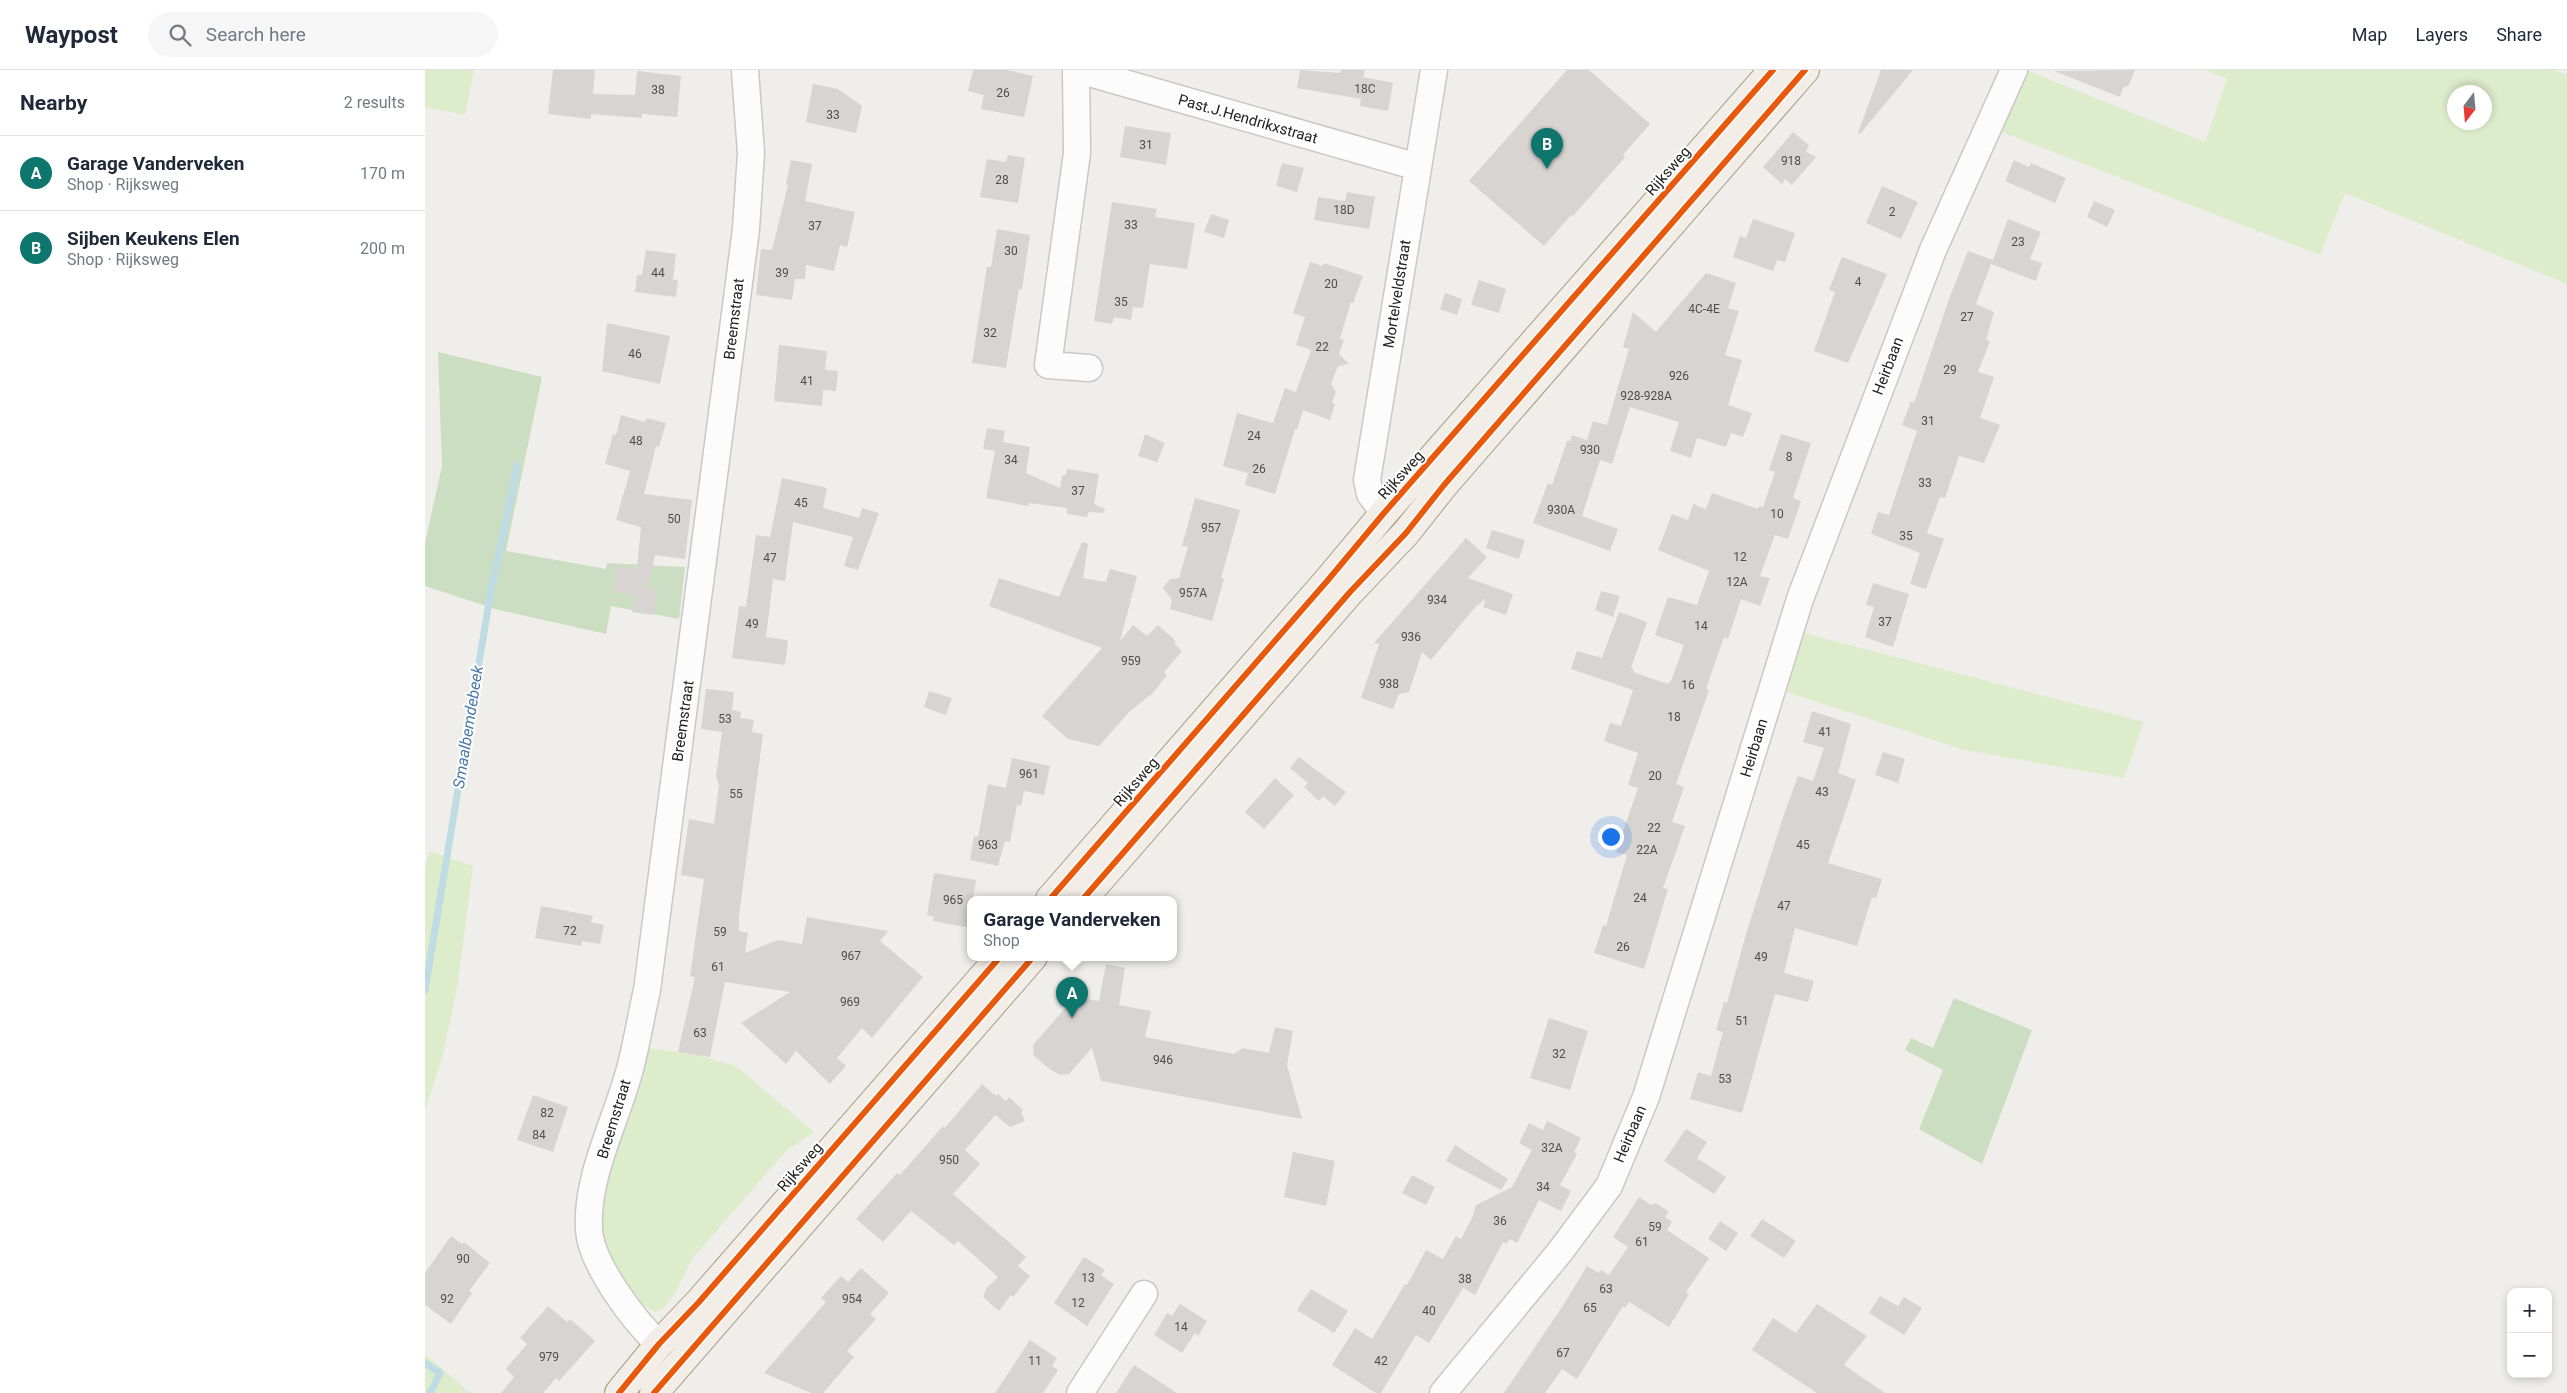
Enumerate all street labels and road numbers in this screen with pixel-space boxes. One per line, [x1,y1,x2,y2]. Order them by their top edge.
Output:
street label: Past.J.Hendrikxstraat [1176,90,1320,148]
street label: Rijksweg [1642,143,1694,199]
street label: Mortelveldstraat [1380,238,1414,349]
street label: Breemstraat [720,277,748,361]
street label: Heirbaan [1869,335,1907,397]
street label: Rijksweg [1374,447,1428,503]
street label: Breemstraat [668,679,698,763]
street label: Heirbaan [1737,716,1771,780]
street label: Rijksweg [1110,754,1162,810]
street label: Breemstraat [593,1077,635,1161]
street label: Heirbaan [1610,1103,1650,1165]
street label: Rijksweg [774,1139,826,1195]

